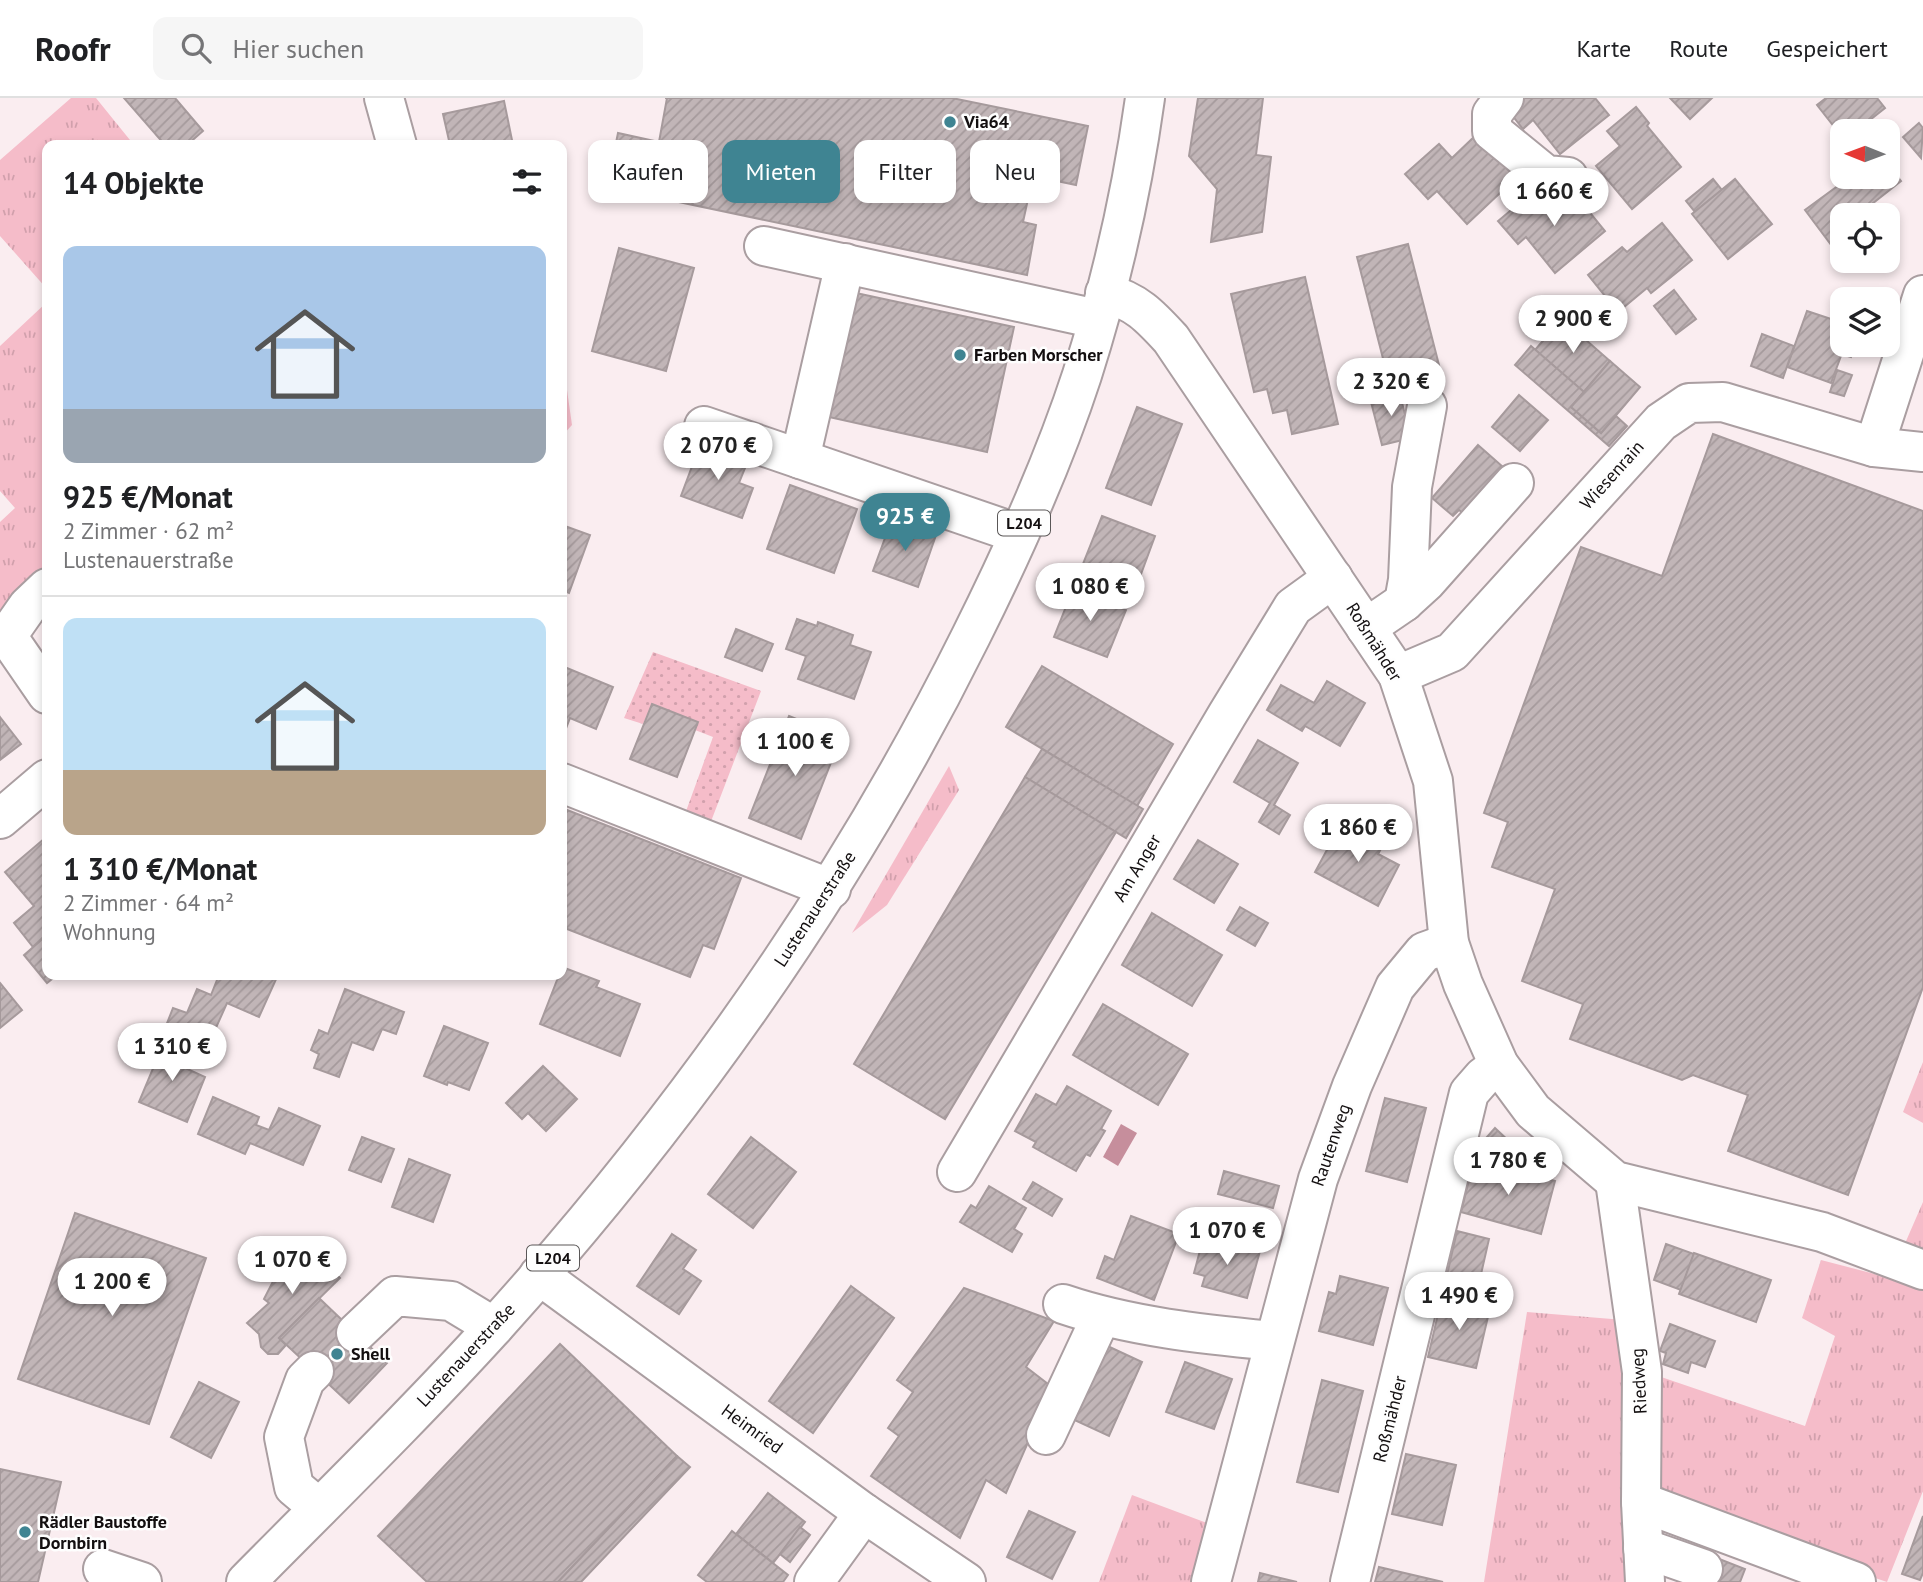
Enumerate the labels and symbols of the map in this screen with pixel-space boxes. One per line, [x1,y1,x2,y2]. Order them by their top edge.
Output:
place label: Via64 [963,110,1009,133]
marker: Via64 [942,114,958,130]
north arrow [1830,119,1900,189]
pin: 1 660 € [1489,169,1619,228]
pin: 2 900 € [1508,296,1638,355]
place label: Farben Morscher [974,343,1103,366]
marker: Farben Morscher [952,347,968,363]
pin: 2 320 € [1326,358,1456,418]
pin: 2 070 € [653,422,783,482]
street label: Wiesenrain [1575,435,1649,514]
pin: 925 € [856,494,954,553]
road number: L204 [998,510,1050,536]
pin: 1 080 € [1025,564,1155,623]
street label: Roßmähder [1341,598,1408,685]
pin: 1 100 € [730,718,860,778]
pin: 1 860 € [1293,804,1423,864]
street label: Am Anger [1107,830,1166,906]
street label: Lustenauerstraße [769,846,861,971]
pin: 1 310 € [107,1024,237,1083]
street label: Rautenweg [1306,1101,1355,1189]
pin: 1 780 € [1443,1138,1573,1197]
pin: 1 070 € [1162,1208,1292,1267]
pin: 1 070 € [227,1236,357,1296]
road number: L204 [527,1246,579,1270]
pin: 1 200 € [47,1258,177,1318]
pin: 1 490 € [1394,1272,1524,1332]
street label: Lustenauerstraße [412,1298,520,1411]
place label: Shell [351,1342,391,1365]
marker: Shell [329,1346,345,1362]
street label: Riedweg [1625,1347,1652,1415]
street label: Roßmähder [1368,1373,1411,1465]
street label: Heimried [717,1399,788,1459]
place label: Rädler Baustoffe Dornbirn [39,1510,167,1554]
marker: Rädler Baustoffe Dornbirn [17,1524,33,1540]

